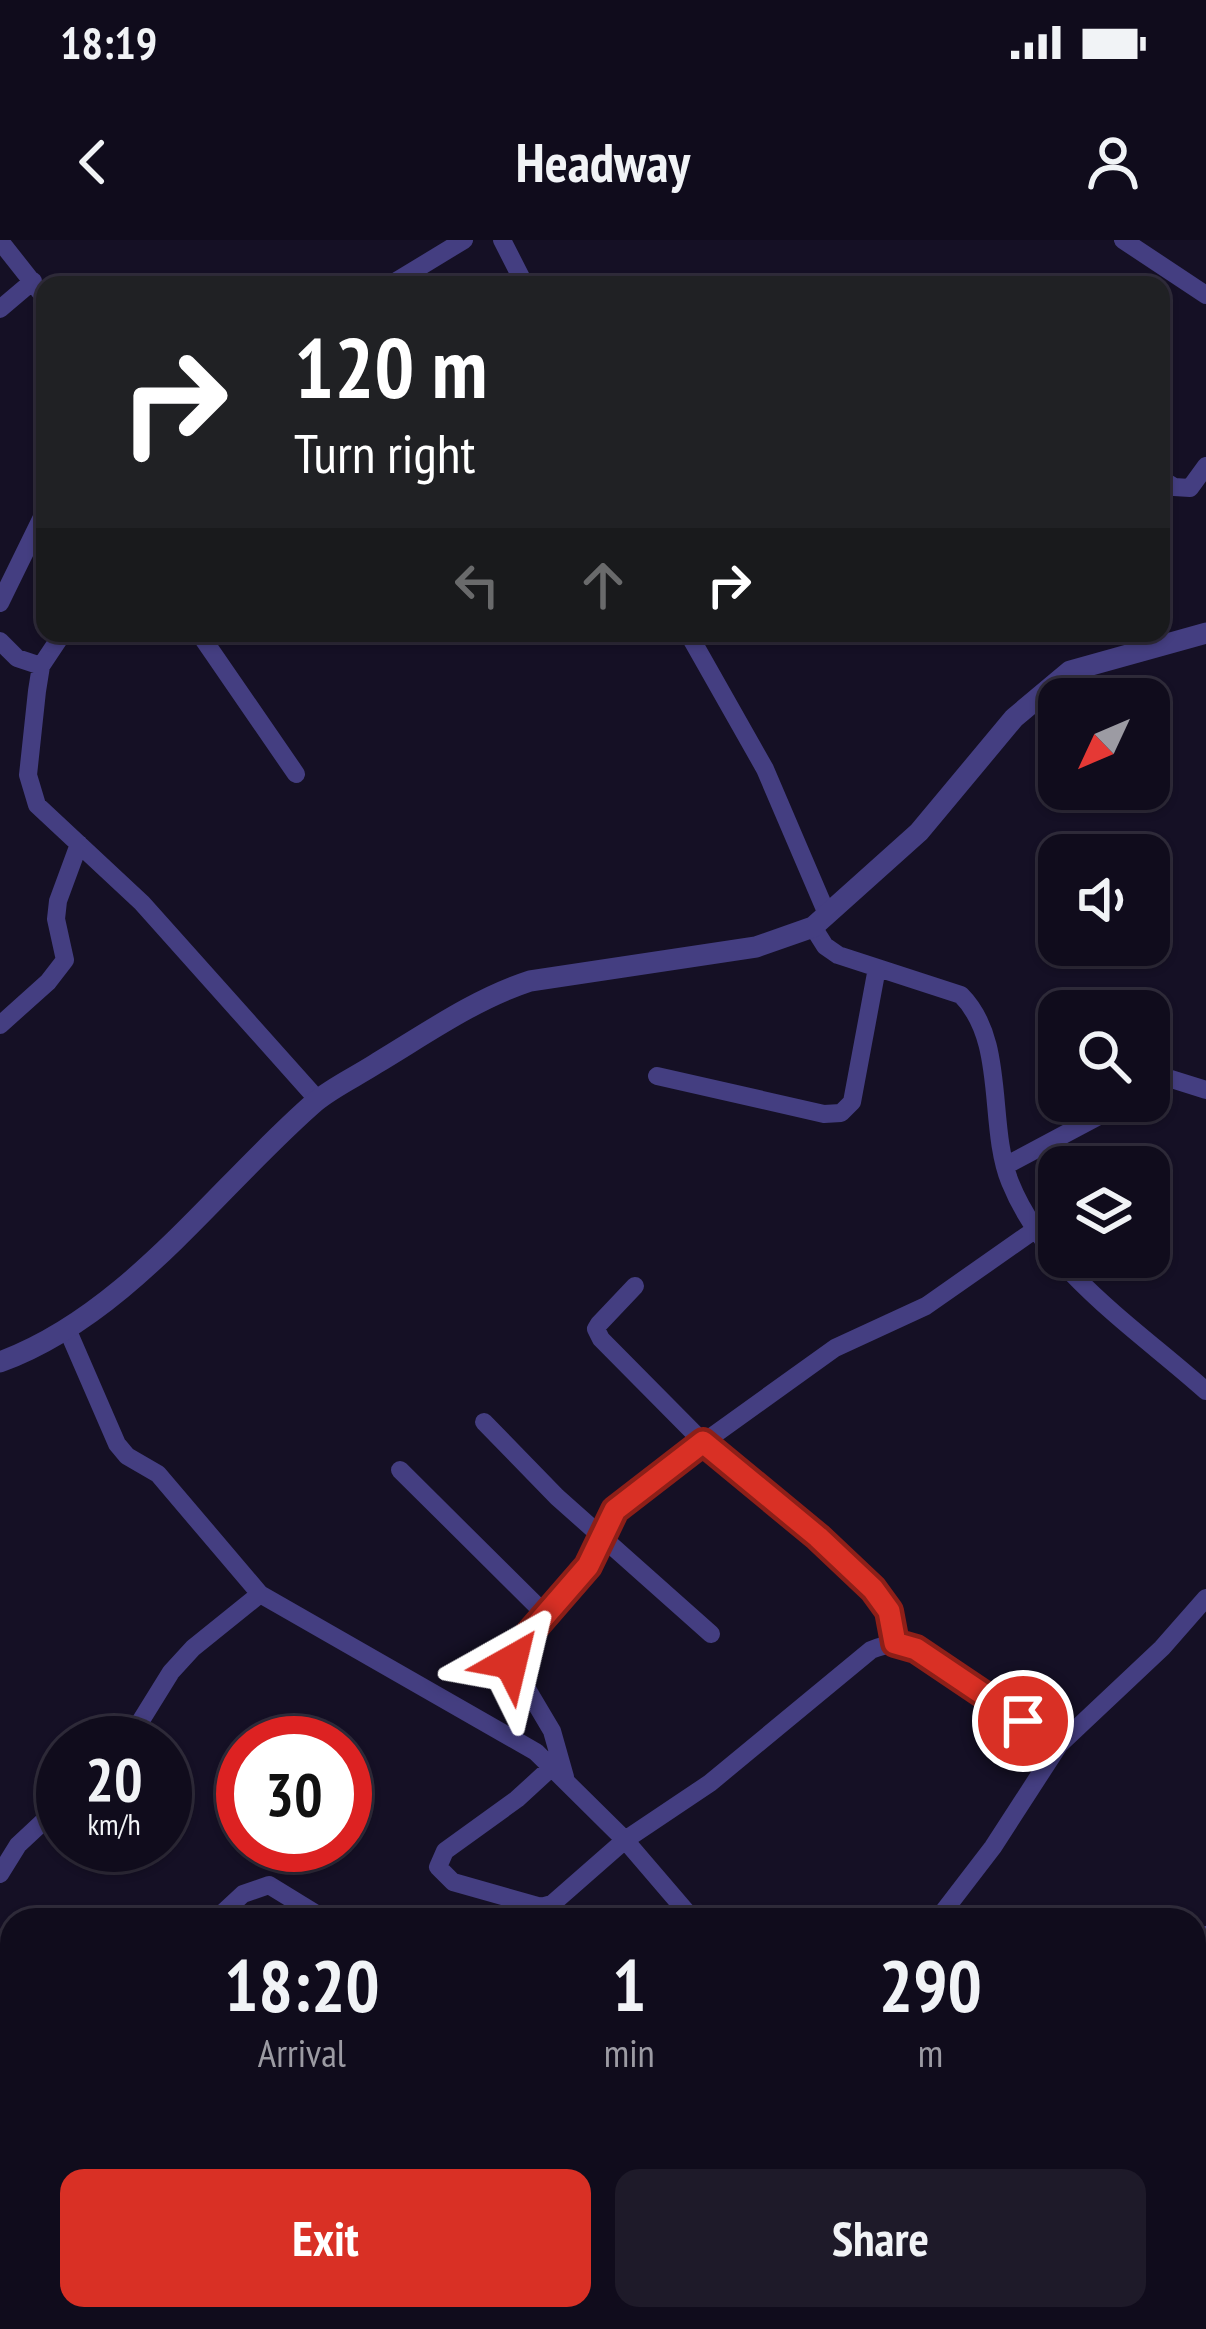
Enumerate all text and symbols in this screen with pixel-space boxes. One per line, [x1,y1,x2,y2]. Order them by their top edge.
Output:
text: 18:19 [60,13,157,71]
text: Headway [516,127,690,197]
icon: back [60,129,126,195]
icon: person [1080,129,1146,195]
text: 120 m [294,312,487,421]
icon: right [96,324,252,480]
text: Turn right [294,418,475,488]
icon: left [444,552,510,618]
icon: ahead [570,552,636,618]
icon: right [696,552,762,618]
north arrow [1038,678,1170,810]
map controls [1038,678,1170,1278]
button: sound [1038,834,1170,966]
button: search [1038,990,1170,1122]
button: layers [1038,1146,1170,1278]
position arrow [448,1599,574,1725]
pin [972,1670,1074,1772]
icon: arrive [990,1688,1056,1754]
speed limit sign: 30 [216,1716,372,1872]
text: 20 [85,1740,143,1818]
text: km/h [87,1804,141,1843]
text: 18:20 [224,1938,380,2031]
text: 1 [612,1938,646,2031]
text: 290 [879,1938,982,2031]
text: Arrival [258,2027,346,2078]
text: min [604,2027,655,2078]
text: m [918,2027,943,2078]
button: Exit [60,2169,591,2307]
button: Share [615,2169,1146,2307]

